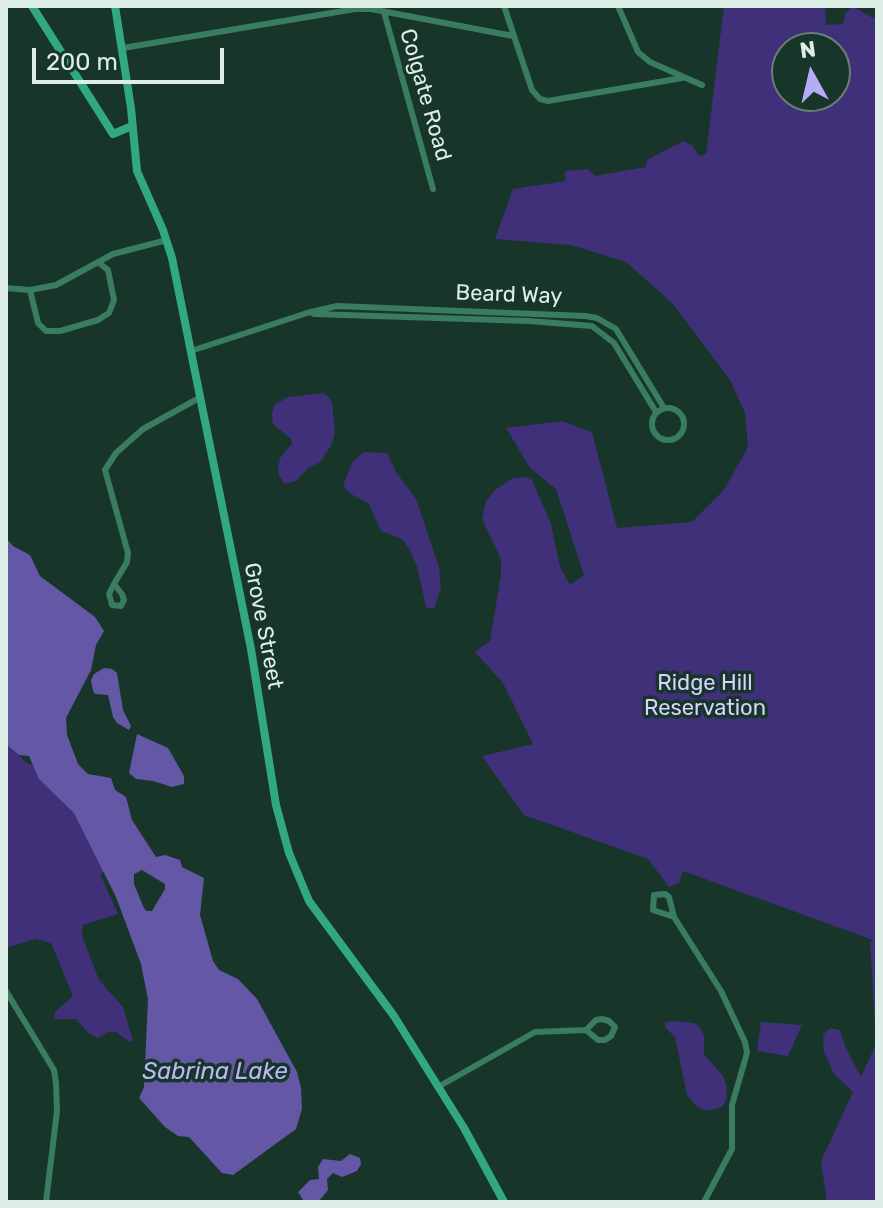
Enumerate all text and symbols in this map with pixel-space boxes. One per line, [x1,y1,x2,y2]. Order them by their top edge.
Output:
street label: Colgate Road [394,26,456,164]
scale bar [36,32,228,82]
north arrow [771,32,851,112]
text: N [798,35,818,64]
text: 200 m [46,48,118,76]
street label: Beard Way [455,280,563,310]
street label: Grove Street [238,560,288,692]
park label: Ridge Hill Reservation [644,671,766,722]
water label: Sabrina Lake [142,1058,288,1086]

